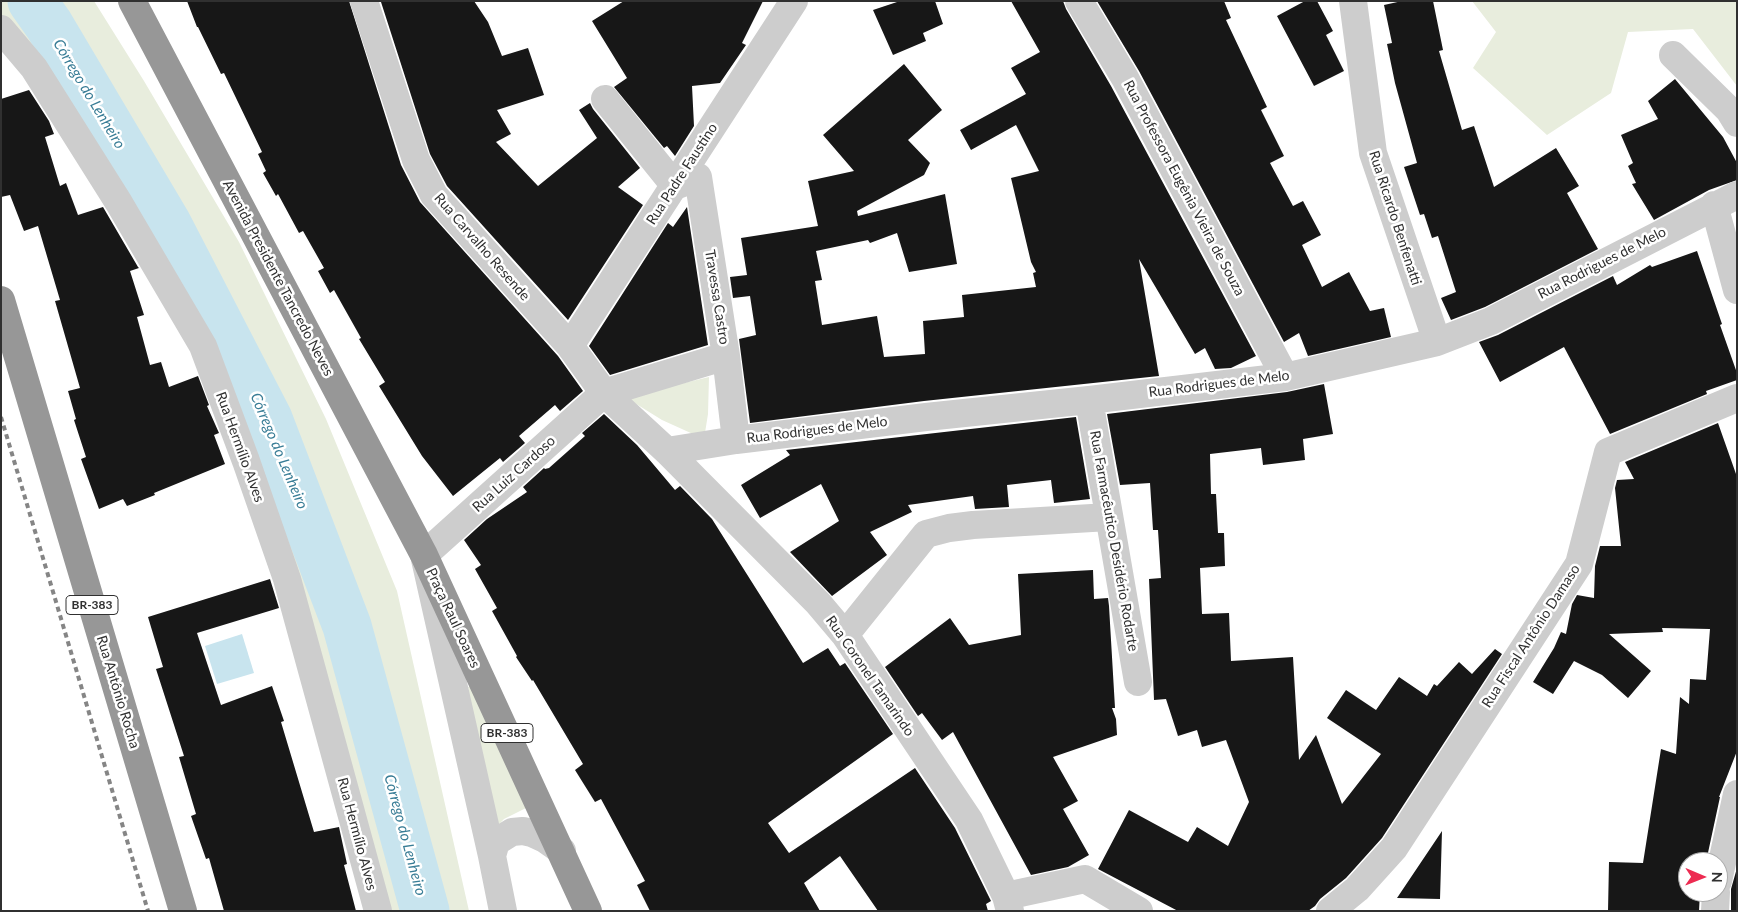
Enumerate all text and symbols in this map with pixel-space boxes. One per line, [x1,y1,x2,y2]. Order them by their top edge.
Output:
water label: Córrego do Lenheiro [49,36,129,152]
street label: Rua Professora Eugênia Vieira de Souza [1120,77,1248,299]
street label: Rua Padre Faustino [643,120,721,228]
street label: Rua Ricardo Benfenatti [1365,149,1425,287]
street label: Avenida Presidente Tancredo Neves [219,177,337,379]
street label: Rua Carvalho Resende [431,190,533,304]
street label: Rua Rodrigues de Melo [1535,223,1669,303]
street label: Travessa Castro [701,248,733,346]
street label: Rua Rodrigues de Melo [1148,367,1290,401]
street label: Rua Hermílio Alves [212,389,268,505]
water label: Córrego do Lenheiro [246,390,312,512]
street label: Rua Rodrigues de Melo [746,413,888,447]
street label: Rua Farmacêutico Desidério Rodarte [1086,429,1142,653]
street label: Rua Luiz Cardoso [469,432,559,516]
street label: Rua Fiscal Antônio Damaso [1478,561,1584,711]
street label: Praça Raul Soares [422,565,484,671]
road number: BR-383 [66,596,118,614]
street label: Rua Coronel Tamarindo [822,613,918,739]
street label: Rua Antônio Rocha [93,633,143,751]
road number: BR-383 [481,724,533,742]
water label: Córrego do Lenheiro [380,772,430,898]
street label: Rua Hermílio Alves [334,776,380,892]
north arrow [1678,852,1728,902]
text: N [1709,872,1726,883]

